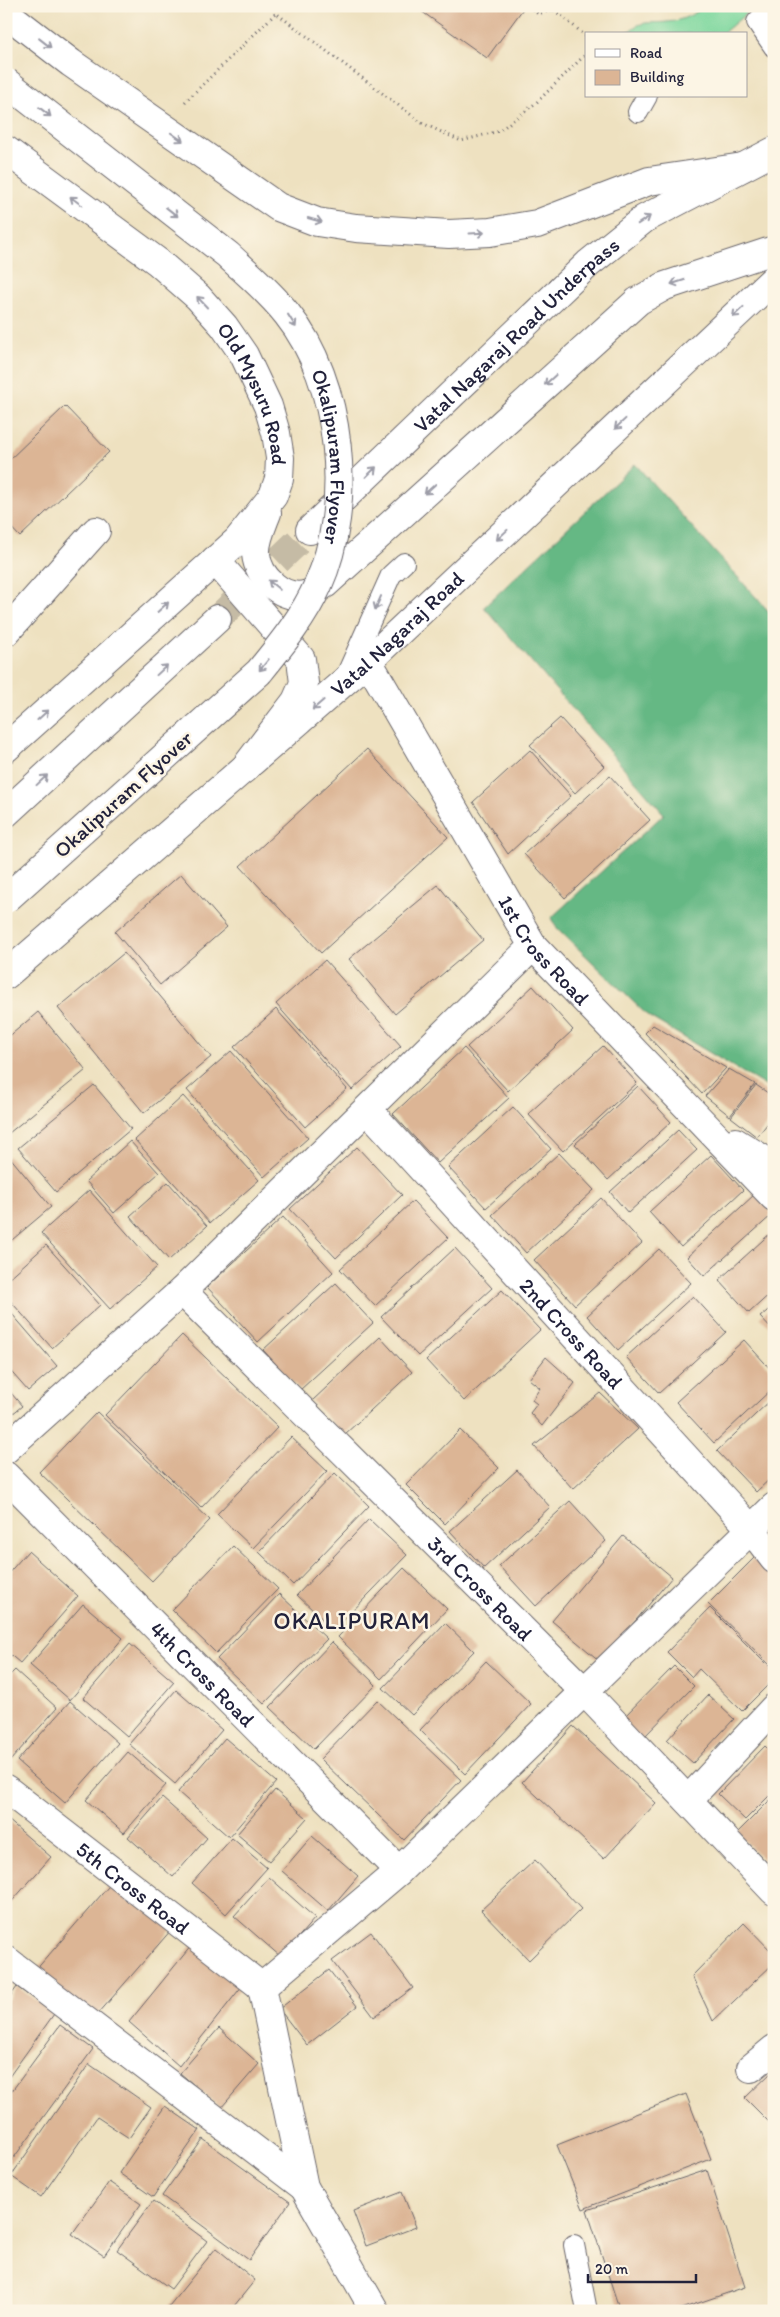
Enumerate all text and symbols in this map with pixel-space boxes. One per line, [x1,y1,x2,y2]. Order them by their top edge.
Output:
legend [585,32,748,98]
one-way arrow [38,37,51,48]
text: Road [630,44,663,62]
text: Building [630,68,684,86]
one-way arrow [38,106,51,117]
one-way arrow [170,132,184,142]
one-way arrow [69,196,83,206]
one-way arrow [165,207,178,218]
one-way arrow [637,214,651,225]
one-way arrow [307,216,323,226]
one-way arrow [468,228,484,237]
street label: Vatal Nagaraj Road Underpass [408,232,624,437]
one-way arrow [670,278,686,287]
one-way arrow [197,296,208,309]
one-way arrow [732,306,745,318]
one-way arrow [287,314,297,328]
street label: Old Mysuru Road [212,317,293,466]
street label: Okalipuram Flyover [307,365,351,548]
one-way arrow [543,374,556,386]
one-way arrow [614,418,626,430]
one-way arrow [364,466,377,478]
one-way arrow [423,483,436,495]
one-way arrow [495,529,508,541]
street label: Vatal Nagaraj Road [325,565,469,701]
one-way arrow [268,580,281,591]
one-way arrow [373,595,383,610]
one-way arrow [157,601,170,613]
one-way arrow [259,658,270,671]
one-way arrow [155,664,168,676]
one-way arrow [312,699,325,710]
one-way arrow [36,710,49,721]
street label: Okalipuram Flyover [49,725,198,863]
one-way arrow [36,774,49,786]
street label: 1st Cross Road [494,890,595,1010]
street label: 2nd Cross Road [515,1272,629,1394]
street label: 3rd Cross Road [423,1530,539,1646]
district label: OKALIPURAM [273,1606,431,1635]
street label: 4th Cross Road [145,1616,261,1732]
street label: 5th Cross Road [72,1836,195,1939]
scale bar [588,2252,695,2284]
text: 20 m [595,2260,629,2278]

